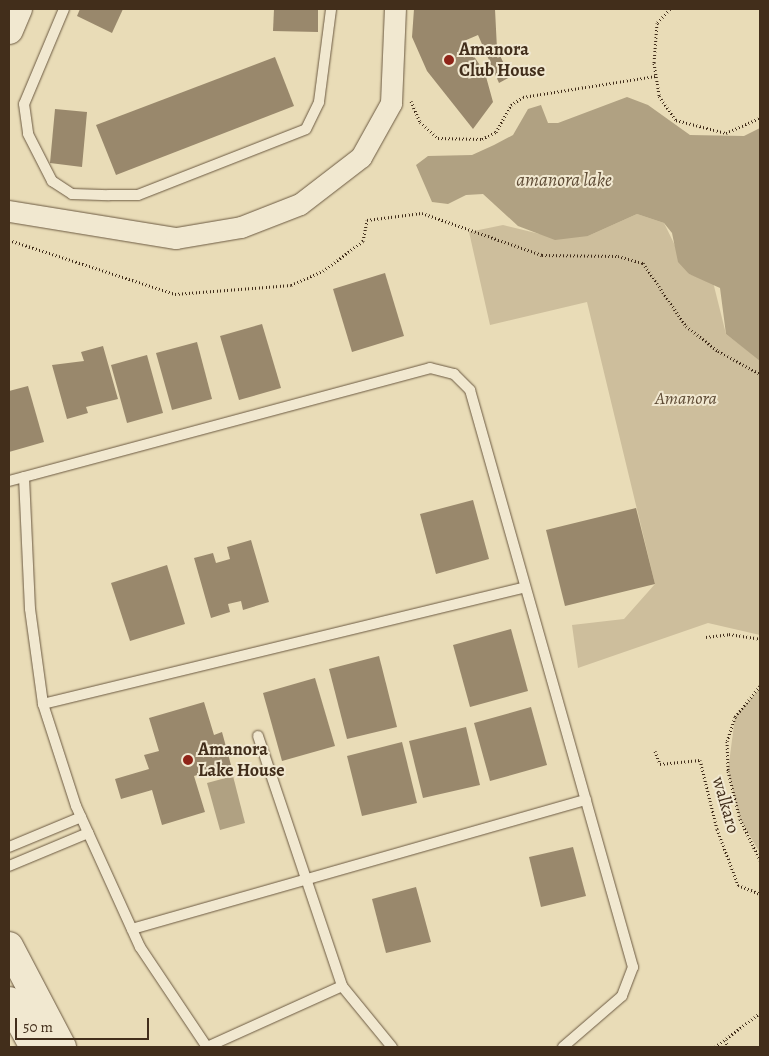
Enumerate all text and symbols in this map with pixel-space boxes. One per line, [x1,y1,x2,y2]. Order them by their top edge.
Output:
place label: Amanora Club House [459,39,545,82]
marker: Amanora Club House [443,54,455,66]
water label: amanora lake [516,170,612,192]
park label: Amanora [655,387,717,409]
place label: Amanora Lake House [198,739,285,782]
marker: Amanora Lake House [182,754,194,766]
street label: walkaro [708,774,744,836]
scale bar [18,1008,151,1040]
text: 50 m [23,1017,53,1037]

